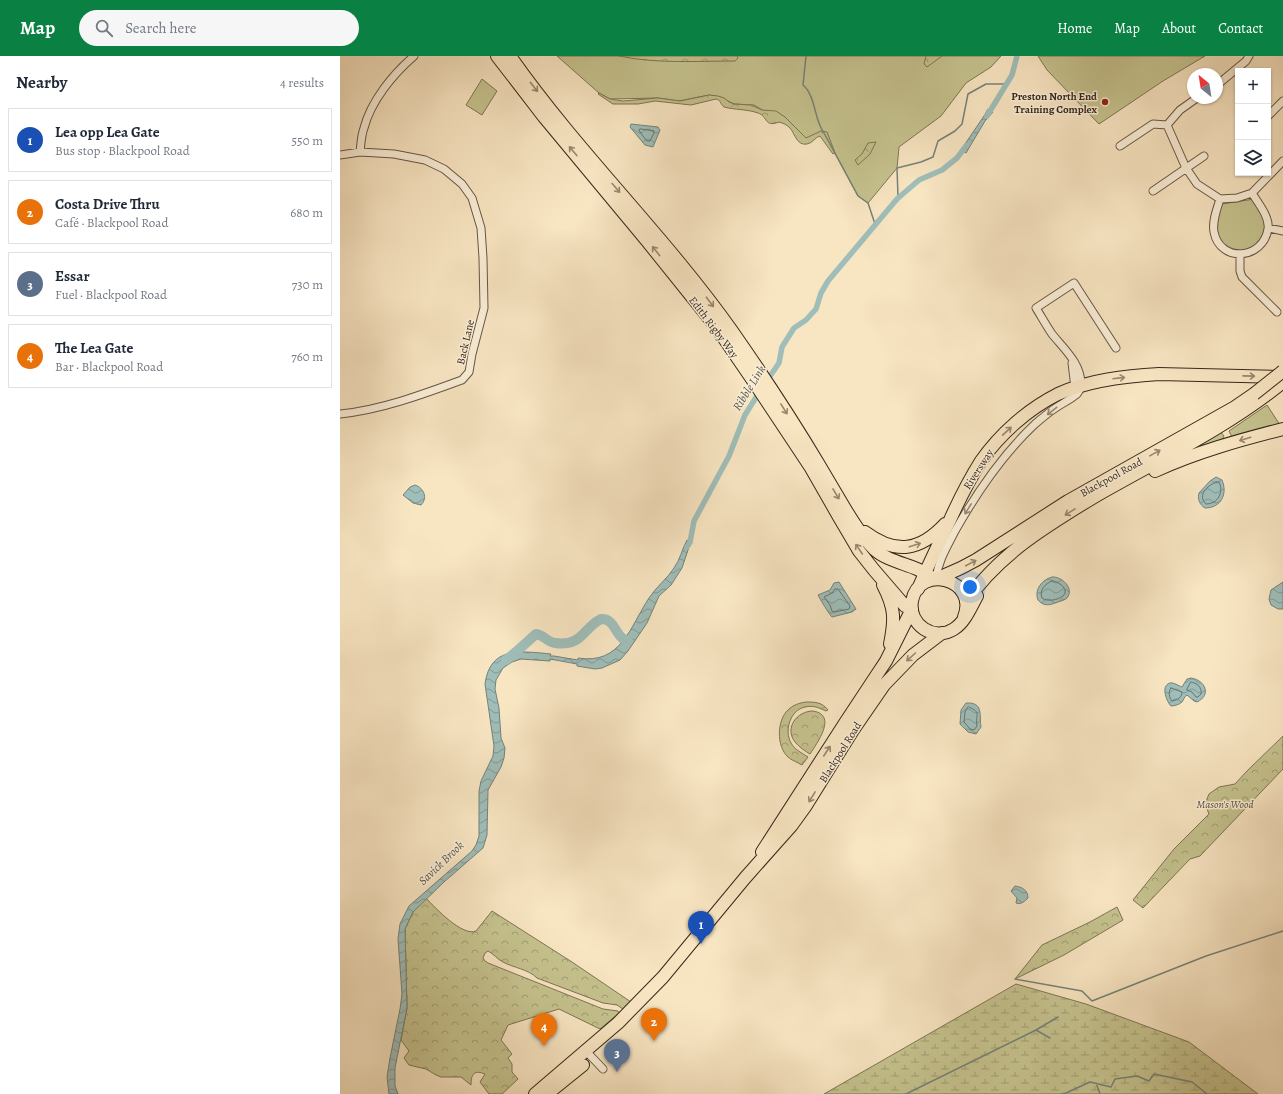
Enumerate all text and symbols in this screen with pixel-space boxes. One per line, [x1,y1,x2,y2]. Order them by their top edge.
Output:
search box [79,10,359,46]
text: Map [20,15,55,41]
icon: search [93,17,115,39]
text: Search here [125,18,197,38]
text: Home [1057,19,1092,38]
text: Map [1114,19,1140,38]
text: About [1162,19,1196,38]
text: Contact [1218,19,1263,38]
north arrow [1187,68,1223,104]
map controls [1235,68,1271,176]
button: + [1235,68,1271,104]
text: Nearby [16,71,67,94]
text: 4 results [280,74,324,91]
one-way arrow [529,82,538,93]
place label: Preston North End Training Complex [1011,89,1098,117]
marker: Preston North End Training Complex [1100,97,1110,107]
button: − [1235,104,1271,140]
text: Lea opp Lea Gate [55,122,160,142]
text: 1 [28,132,32,149]
text: 550 m [292,132,323,149]
button: layers [1235,140,1271,176]
text: Bus stop · Blackpool Road [55,142,190,159]
one-way arrow [568,146,577,157]
one-way arrow [612,182,621,193]
text: Costa Drive Thru [55,194,160,214]
text: 2 [27,204,33,221]
text: 680 m [290,204,323,221]
text: Café · Blackpool Road [55,214,168,231]
one-way arrow [651,246,660,257]
text: Essar [55,266,90,286]
text: 3 [27,276,33,293]
text: 730 m [292,276,323,293]
text: Fuel · Blackpool Road [55,286,167,303]
street label: Edith Rigby Way [685,293,742,361]
one-way arrow [706,296,714,307]
street label: Back Lane [453,318,478,366]
text: The Lea Gate [55,338,133,358]
text: 4 [27,348,33,365]
text: 760 m [291,348,323,365]
text: Bar · Blackpool Road [55,358,163,375]
water label: Ribble Link [729,362,770,414]
one-way arrow [1242,372,1255,380]
one-way arrow [1112,374,1125,382]
one-way arrow [780,403,788,415]
one-way arrow [1046,406,1057,415]
one-way arrow [1002,426,1012,436]
one-way arrow [1240,436,1252,444]
street label: Riversway [960,446,997,492]
one-way arrow [1149,448,1161,456]
street label: Blackpool Road [1077,454,1145,501]
one-way arrow [833,488,841,500]
one-way arrow [964,503,972,514]
one-way arrow [1065,508,1076,516]
one-way arrow [908,541,921,548]
one-way arrow [855,544,863,555]
one-way arrow [965,558,977,566]
your location [960,577,980,597]
one-way arrow [906,652,916,662]
street label: Blackpool Road [816,719,865,786]
one-way arrow [823,746,831,757]
one-way arrow [808,791,816,802]
park label: Mason's Wood [1196,797,1254,812]
water label: Savick Brook [415,837,468,889]
pin: 1 [688,911,714,944]
pin: 2 [641,1008,667,1041]
pin: 4 [531,1013,557,1046]
pin: 3 [604,1039,630,1072]

